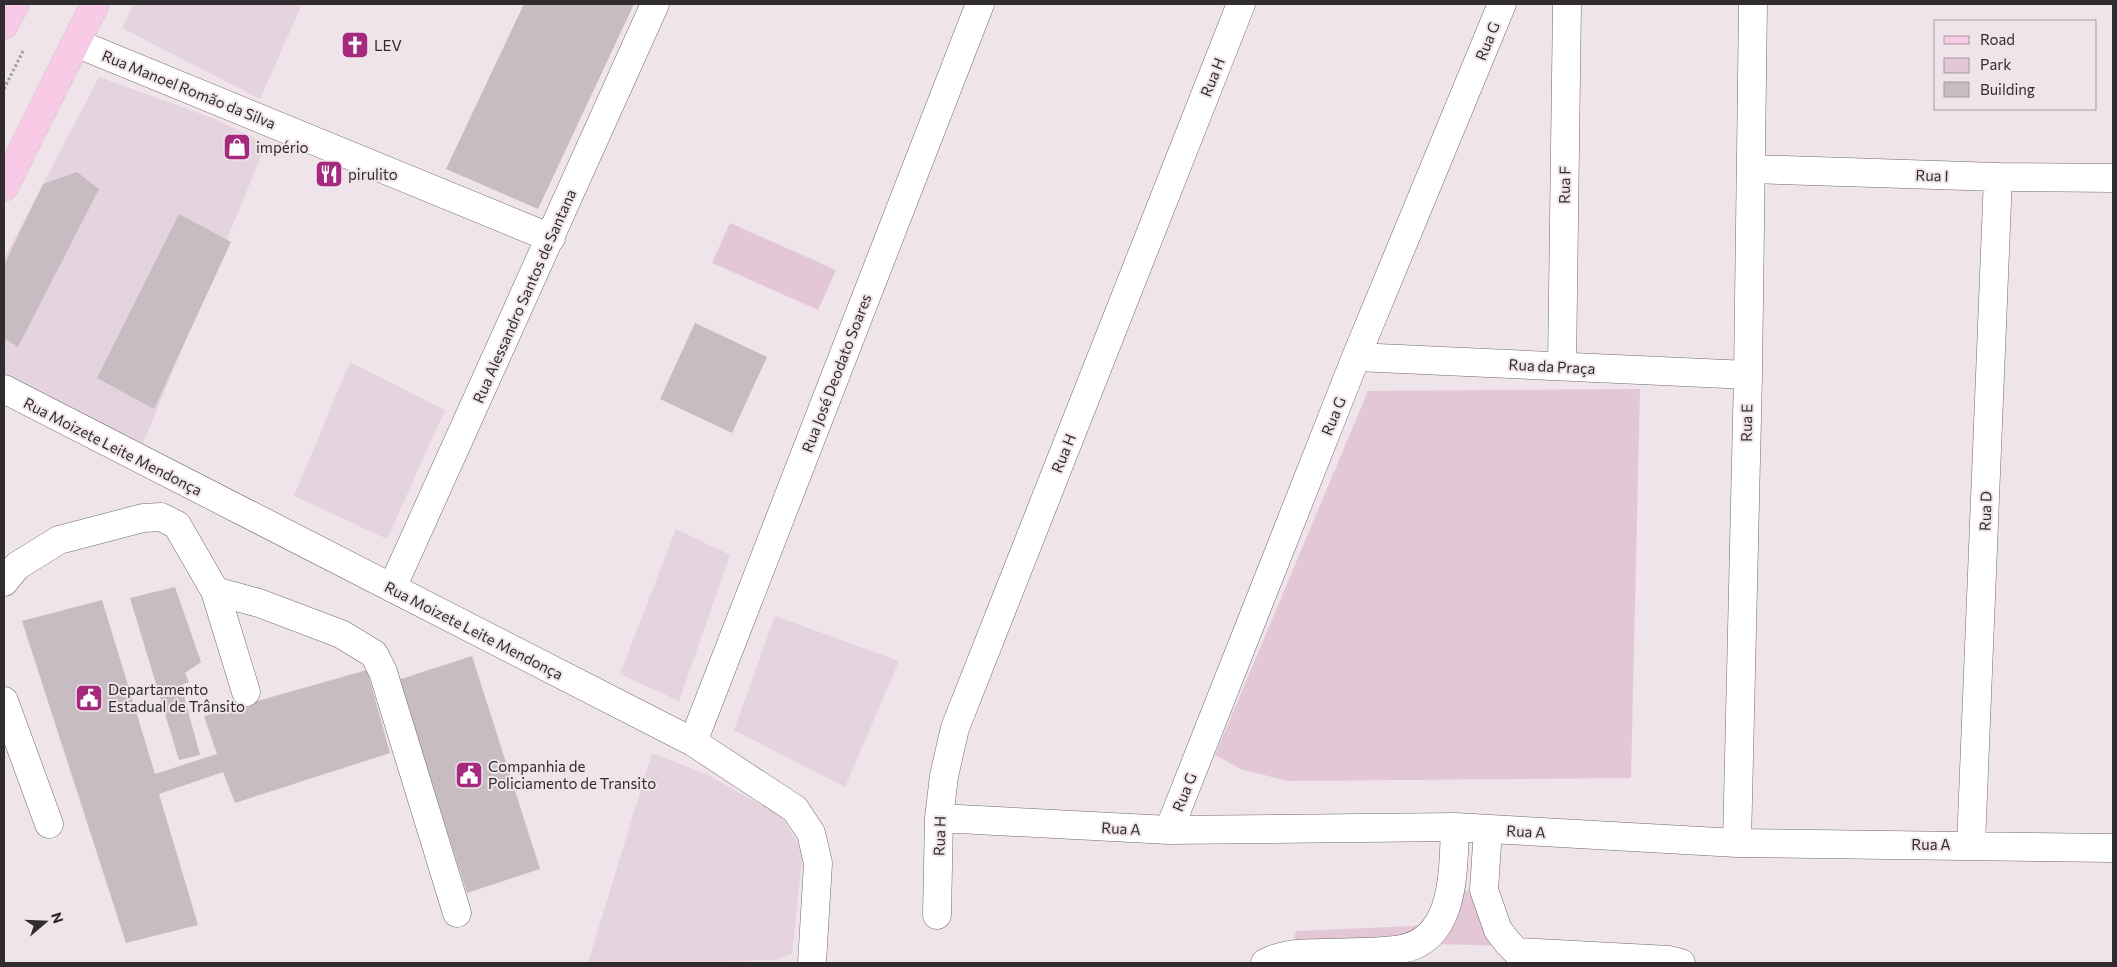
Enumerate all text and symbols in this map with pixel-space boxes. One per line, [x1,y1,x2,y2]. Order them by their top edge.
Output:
street label: Rua G [1471,19,1503,63]
legend [1934,20,2097,110]
church icon: LEV [340,30,370,60]
text: Road [1980,30,2015,48]
place label: LEV [374,36,402,54]
street label: Rua Manoel Romão da Silva [100,46,278,132]
street label: Rua H [1196,55,1228,99]
text: Park [1980,55,2011,73]
text: Building [1980,80,2035,98]
shop icon: império [222,132,252,162]
place label: império [256,138,309,156]
restaurant icon: pirulito [314,159,344,189]
place label: pirulito [348,165,398,183]
street label: Rua I [1915,165,1949,185]
street label: Rua F [1555,166,1573,204]
street label: Rua Alessandro Santos de Santana [469,186,579,406]
street label: Rua José Deodato Soares [797,291,875,455]
street label: Rua da Praça [1508,355,1596,377]
street label: Rua Moizete Leite Mendonça [21,393,205,499]
street label: Rua G [1317,394,1349,438]
street label: Rua E [1737,404,1755,442]
street label: Rua H [1047,431,1079,475]
street label: Rua D [1975,491,1995,531]
street label: Rua Moizete Leite Mendonça [382,577,566,683]
place label: Departamento Estadual de Trânsito [108,680,245,715]
public building icon: Departamento Estadual de Trânsito [74,683,104,713]
place label: Companhia de Policiamento de Transito [488,757,656,792]
public building icon: Companhia de Policiamento de Transito [454,760,484,790]
street label: Rua G [1168,770,1200,814]
street label: Rua H [929,816,949,856]
street label: Rua A [1101,818,1141,838]
street label: Rua A [1506,821,1546,841]
street label: Rua A [1911,835,1951,853]
north arrow [20,897,70,947]
text: N [48,910,68,925]

